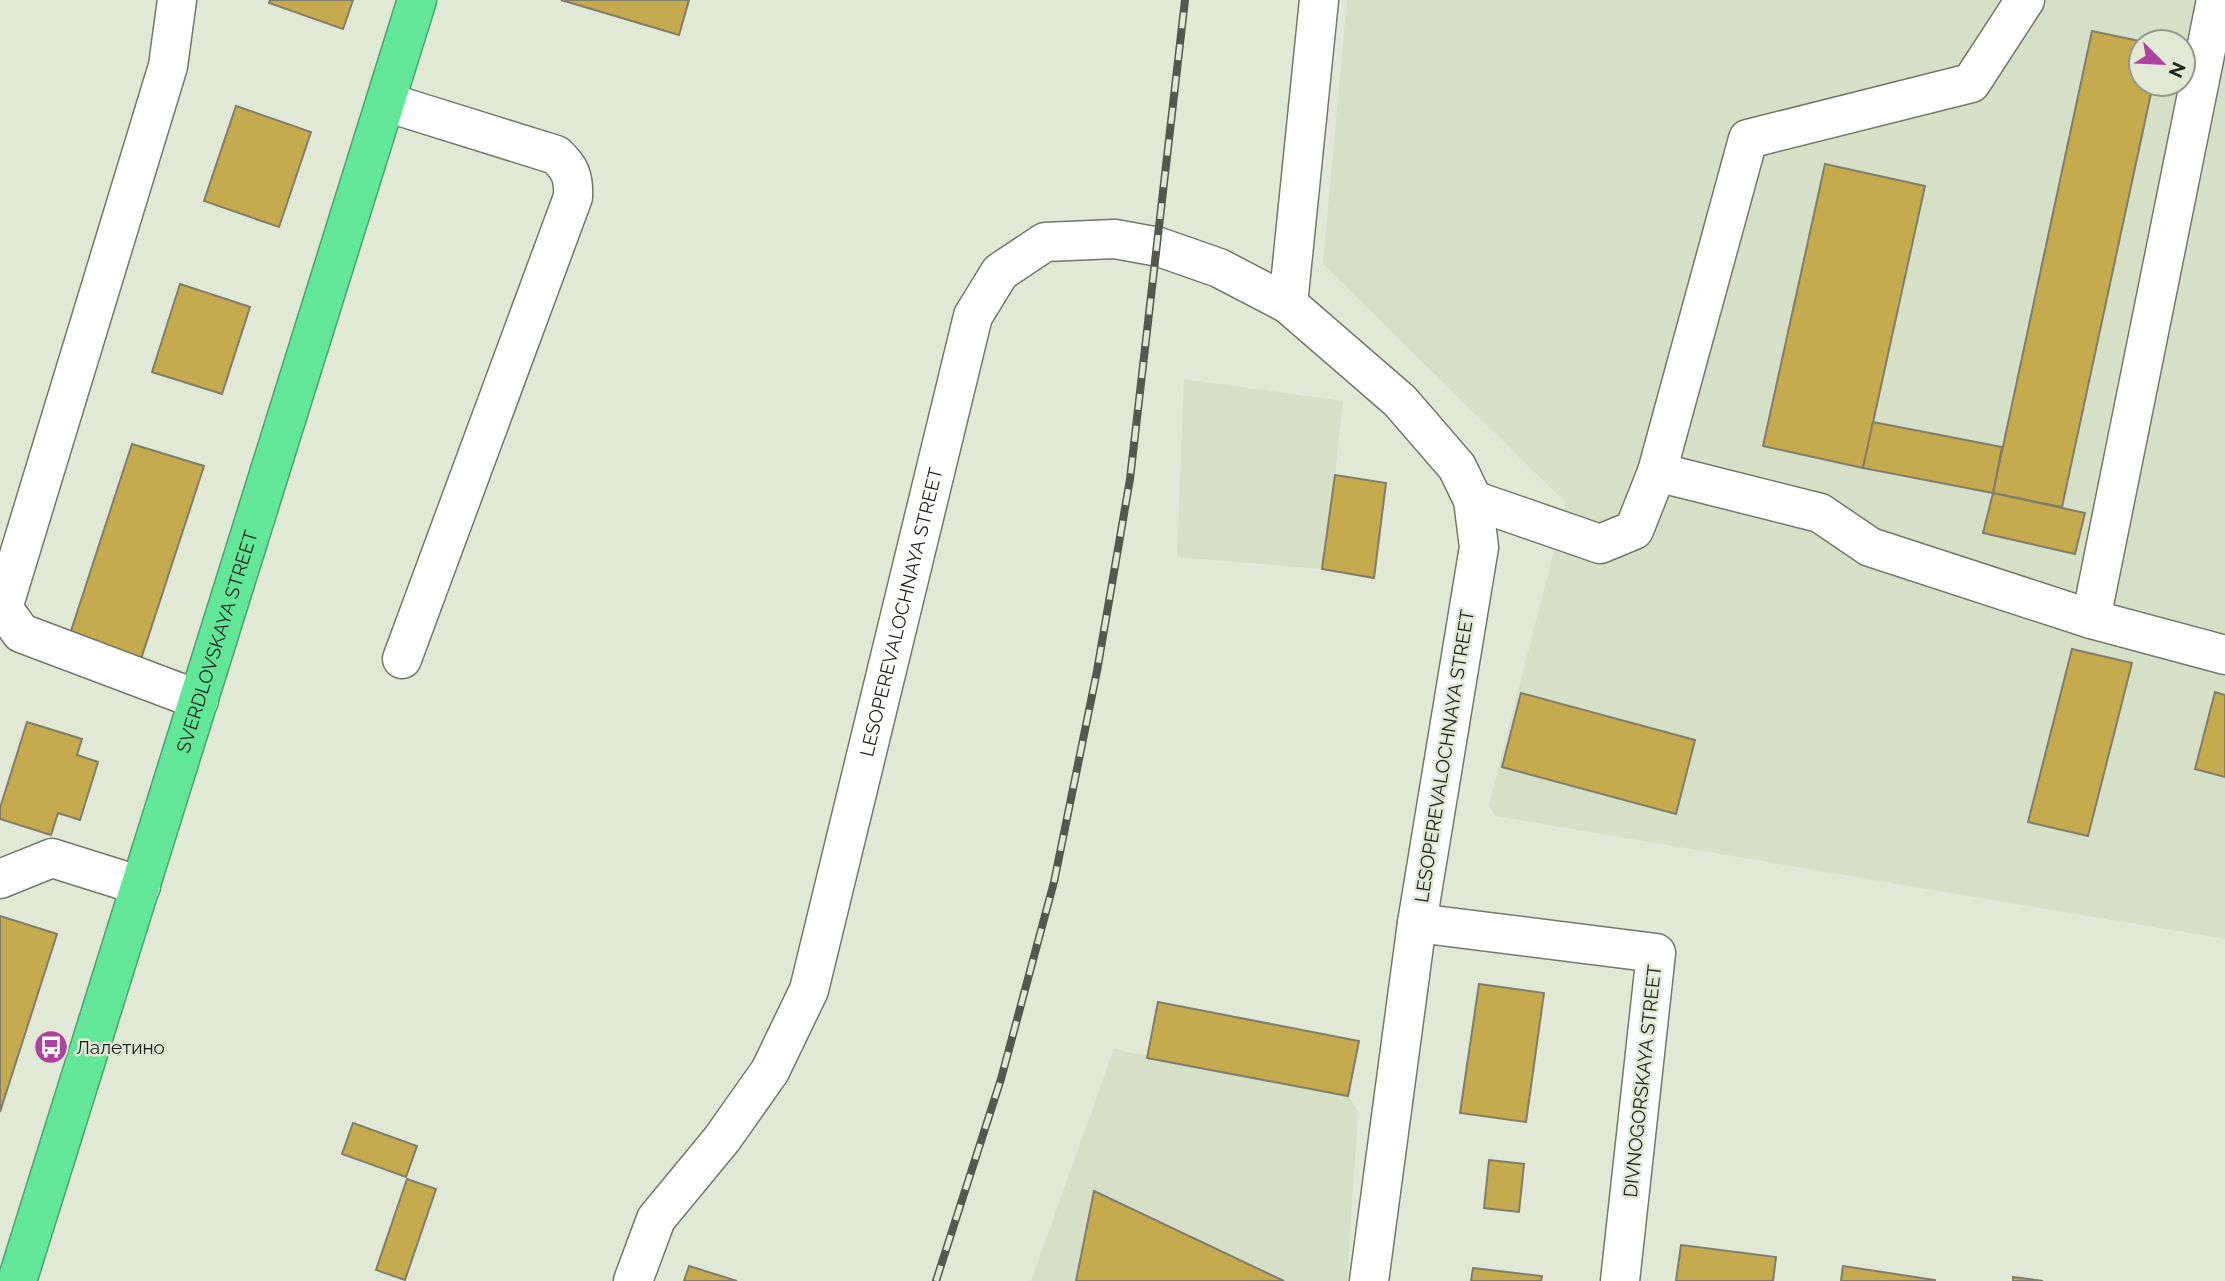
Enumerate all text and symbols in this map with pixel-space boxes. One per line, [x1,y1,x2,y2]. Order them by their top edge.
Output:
north arrow [2127,28,2197,98]
text: N [2165,59,2191,81]
street label: LESOPEREVALOCHNAYA STREET [855,465,947,759]
street label: SVERDLOVSKAYA STREET [172,527,262,755]
street label: LESOPEREVALOCHNAYA STREET [1410,607,1478,904]
street label: DIVNOGORSKAYA STREET [1619,963,1665,1198]
bus stop icon: Лалетино [32,1028,70,1066]
place label: Лалетино [76,1036,165,1058]

